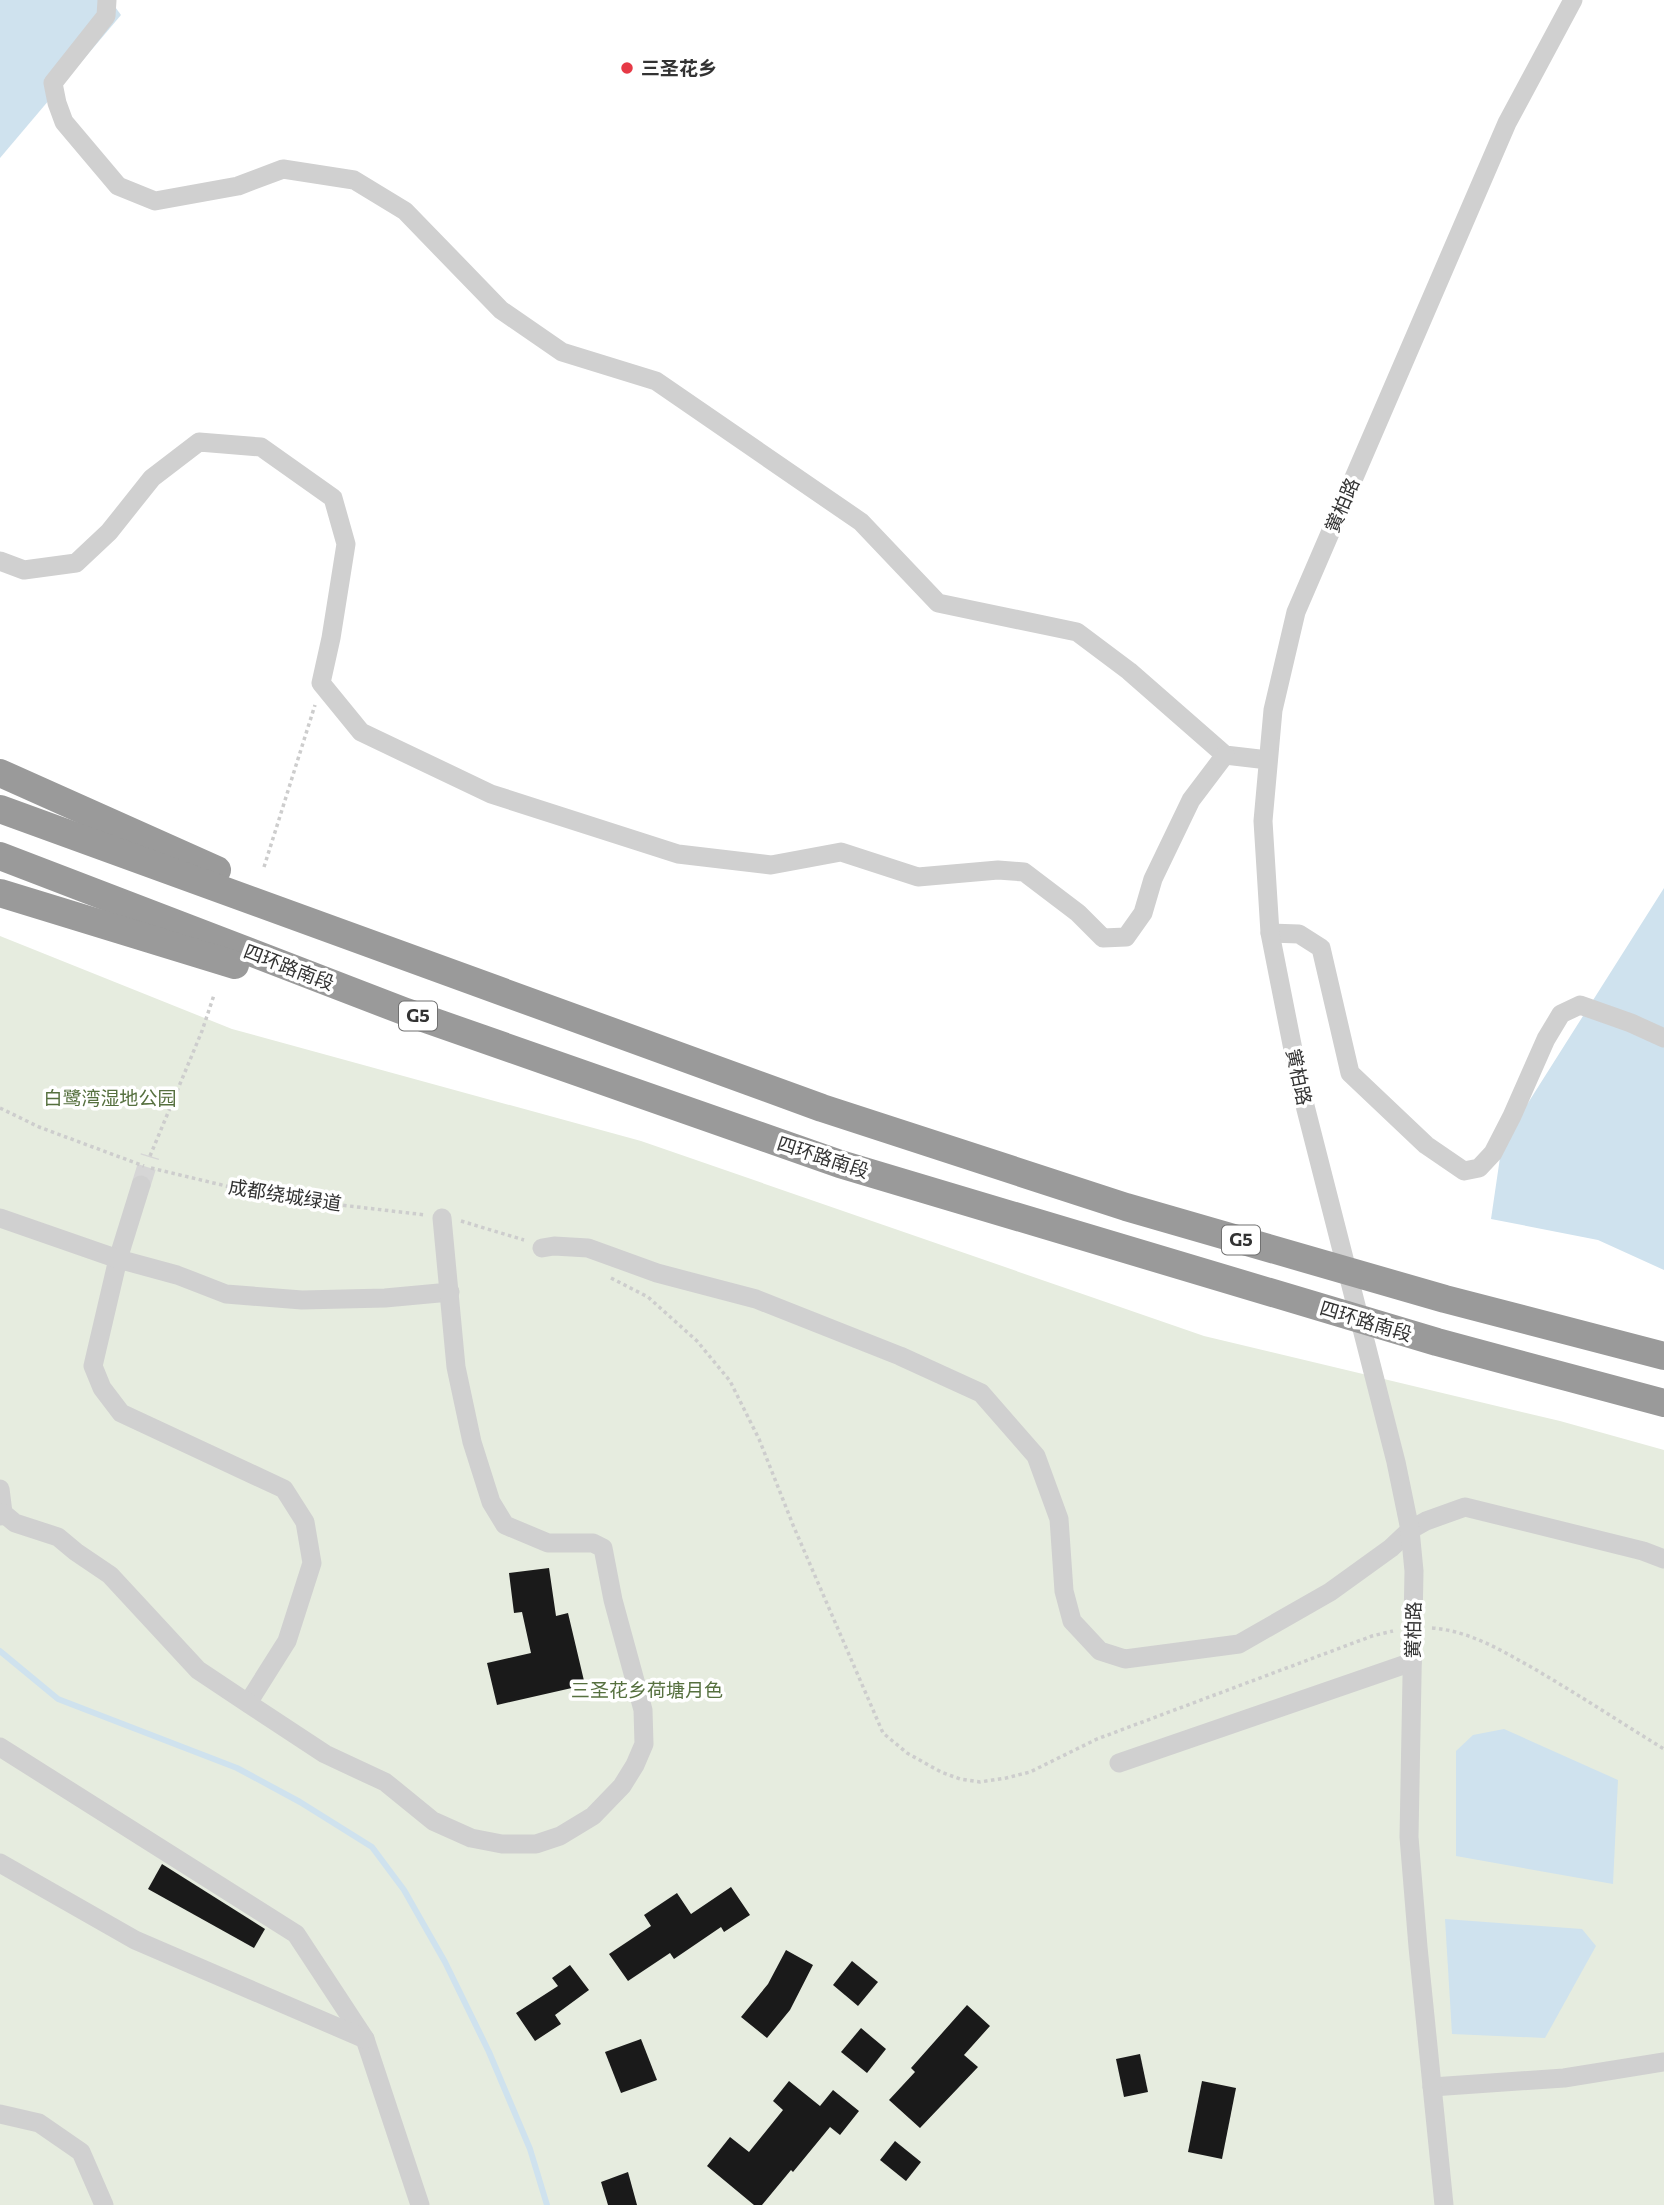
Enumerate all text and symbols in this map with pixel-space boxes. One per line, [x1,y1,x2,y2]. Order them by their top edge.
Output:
place label: 三圣花乡 [641,56,717,79]
marker: 三圣花乡 [619,60,635,76]
street label: 黉柏路 [1320,474,1363,536]
street label: 四环路南段 [241,939,338,994]
road number: G5 [399,1001,437,1030]
street label: 黉柏路 [1282,1047,1317,1107]
park label: 白鹭湾湿地公园 [43,1086,177,1109]
street label: 四环路南段 [774,1131,872,1182]
street label: 成都绕城绿道 [227,1174,343,1215]
road number: G5 [1222,1226,1260,1254]
street label: 四环路南段 [1317,1296,1415,1345]
street label: 黉柏路 [1401,1601,1424,1659]
park label: 三圣花乡荷塘月色 [571,1678,723,1701]

